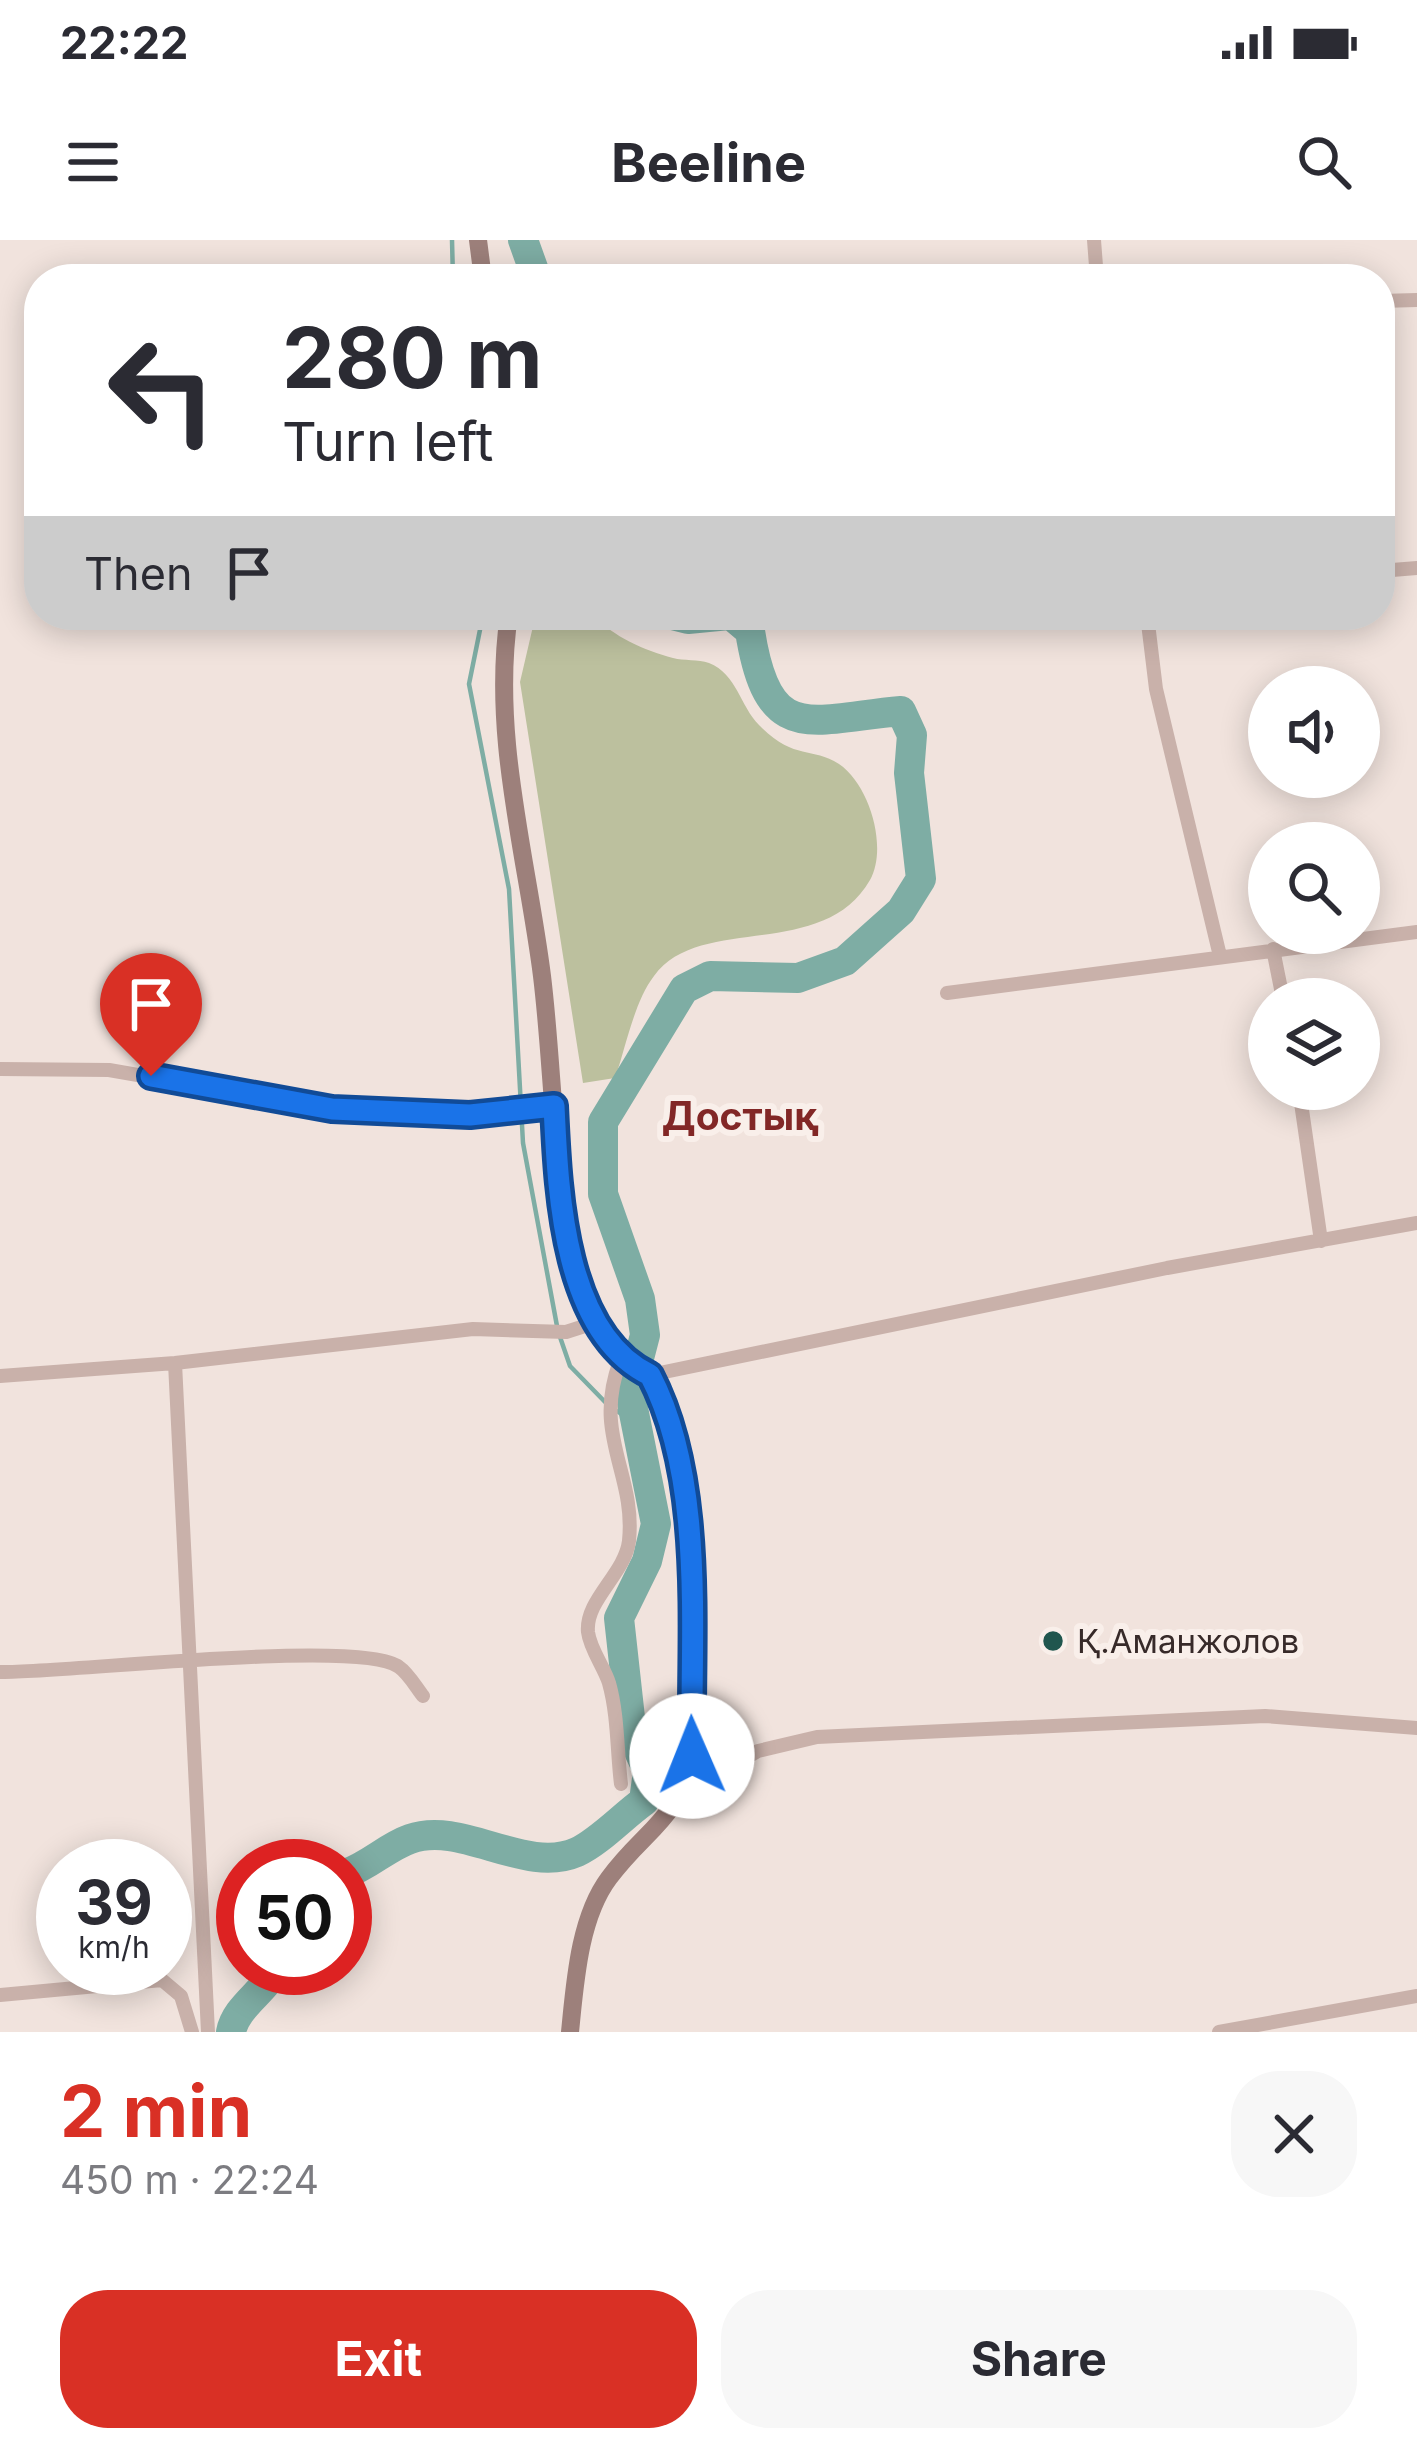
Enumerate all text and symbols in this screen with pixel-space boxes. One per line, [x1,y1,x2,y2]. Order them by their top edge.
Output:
text: 22:22 [60,15,188,70]
icon: menu [60,129,126,195]
icon: search [1291,129,1357,195]
text: Beeline [611,130,806,195]
text: 280 m [282,307,543,408]
icon: left [84,312,240,468]
text: Turn left [282,409,493,474]
icon: arrive [216,540,282,606]
text: Then [84,546,192,601]
map controls [1248,666,1380,1110]
button: sound [1248,666,1380,798]
button: search [1248,822,1380,954]
pin [100,953,202,1076]
icon: arrive [118,971,184,1037]
button: layers [1248,978,1380,1110]
district label: Достық [662,1092,819,1139]
place label: Қ.Аманжолов [1077,1621,1299,1661]
marker: Қ.Аманжолов [1040,1628,1066,1654]
position arrow [629,1693,755,1819]
speed limit sign: 50 [216,1839,372,1995]
text: 39 [75,1866,153,1938]
text: km/h [78,1929,150,1965]
text: 2 min [60,2067,252,2154]
button: close [1231,2071,1357,2197]
text: 450 m · 22:24 [60,2156,319,2203]
button: Exit [60,2290,697,2428]
button: Share [721,2290,1357,2428]

